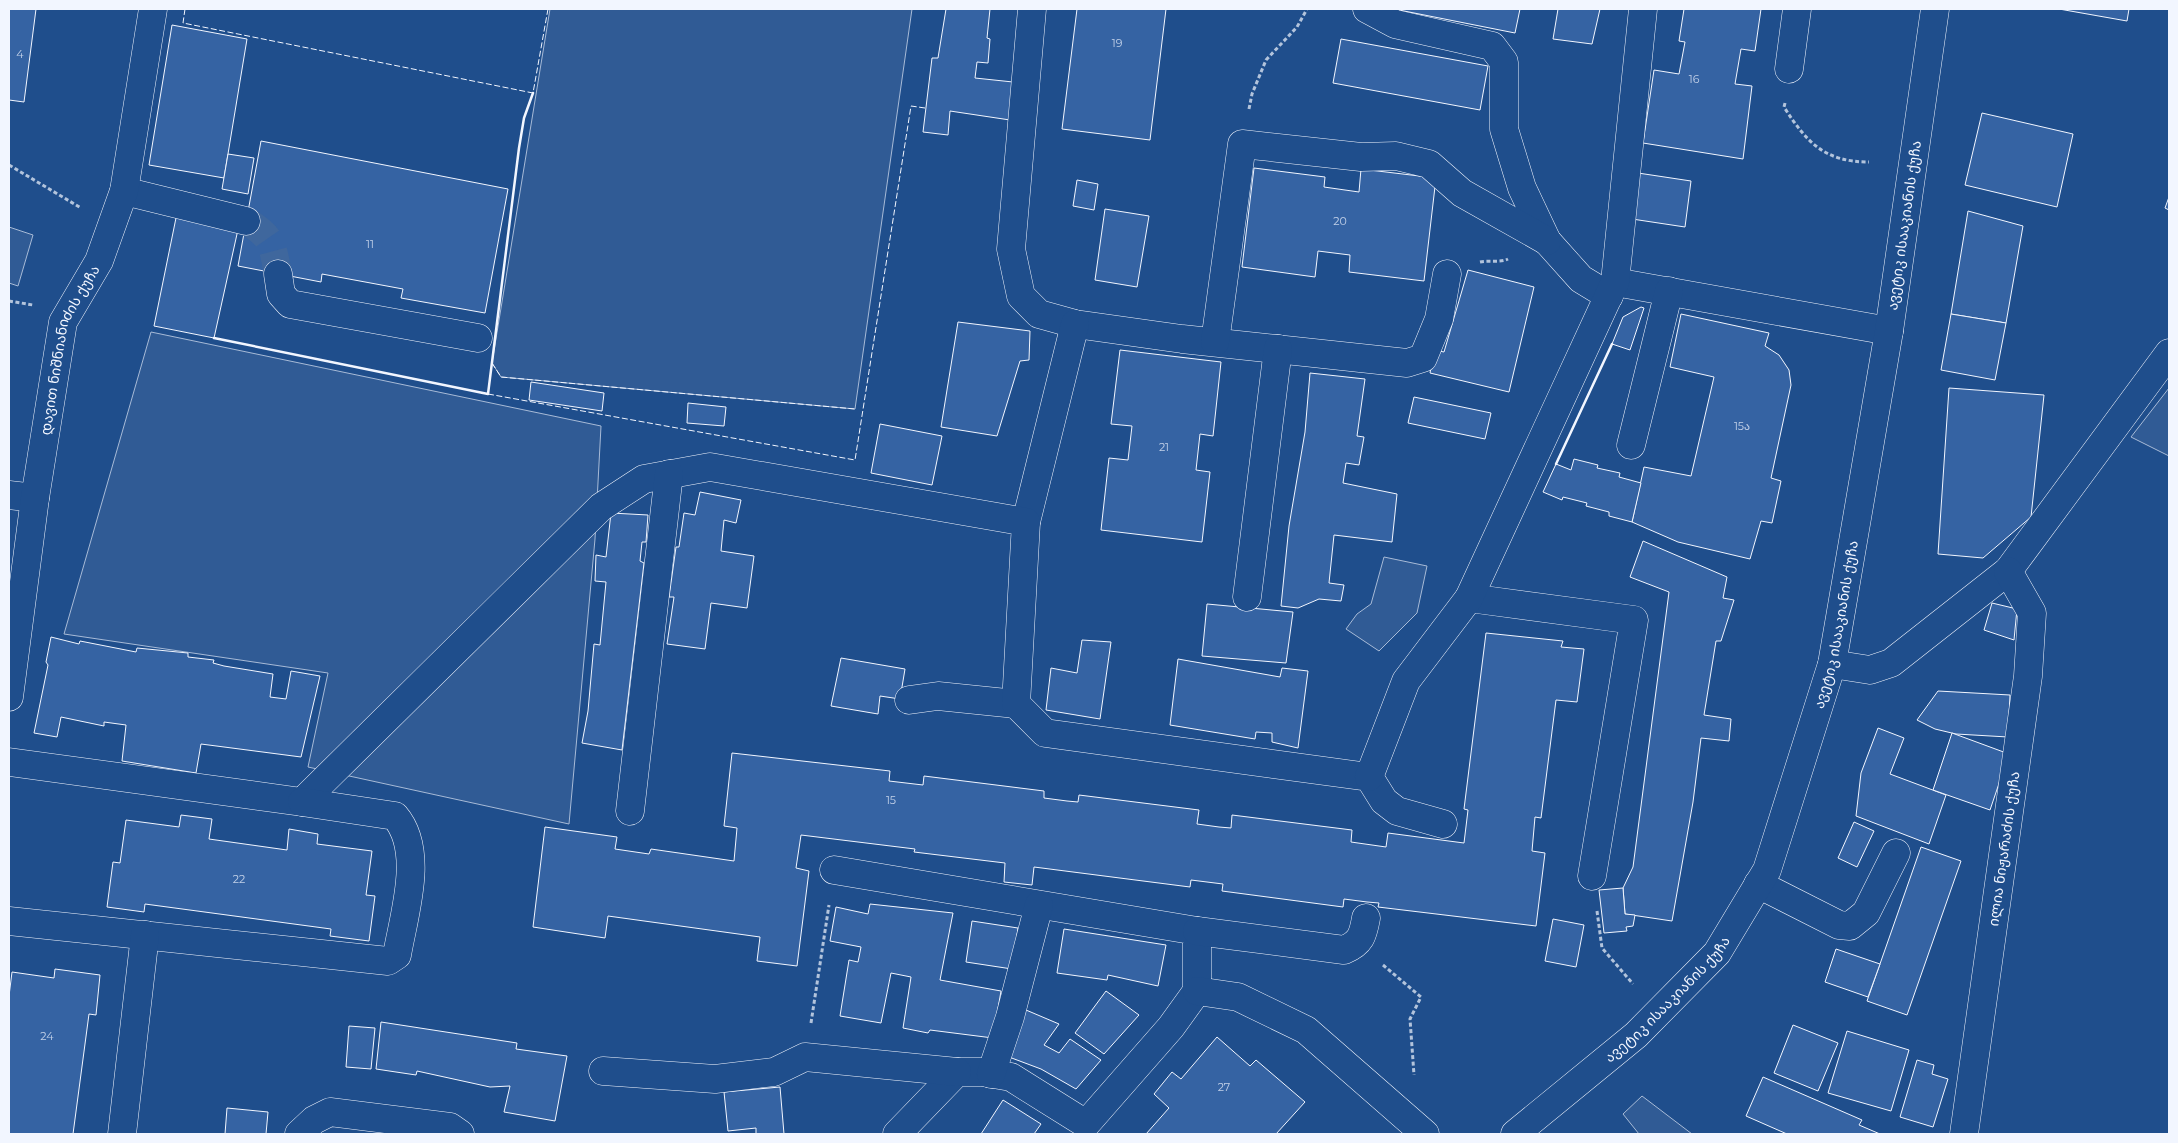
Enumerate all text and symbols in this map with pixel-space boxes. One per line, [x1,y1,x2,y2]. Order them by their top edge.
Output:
house number: 19 [1112,36,1123,50]
house number: 4 [16,47,24,61]
house number: 16 [1689,72,1700,86]
street label: ავეტიკ ისააკიანის ქუჩა [1883,139,1925,311]
house number: 20 [1333,214,1347,228]
house number: 11 [366,237,374,251]
street label: დავით ნიშნიანიძის ქუჩა [36,262,104,436]
house number: 15ა [1734,419,1750,433]
house number: 21 [1159,440,1169,454]
street label: ავეტიკ ისააკიანის ქუჩა [1810,539,1862,711]
street label: ილია ნიჟარაძის ქუჩა [1984,770,2024,927]
house number: 15 [886,793,896,807]
house number: 22 [233,872,245,886]
street label: ავეტიკ ისააკიანის ქუჩა [1601,933,1734,1066]
house number: 24 [40,1029,54,1043]
house number: 27 [1218,1080,1230,1094]

